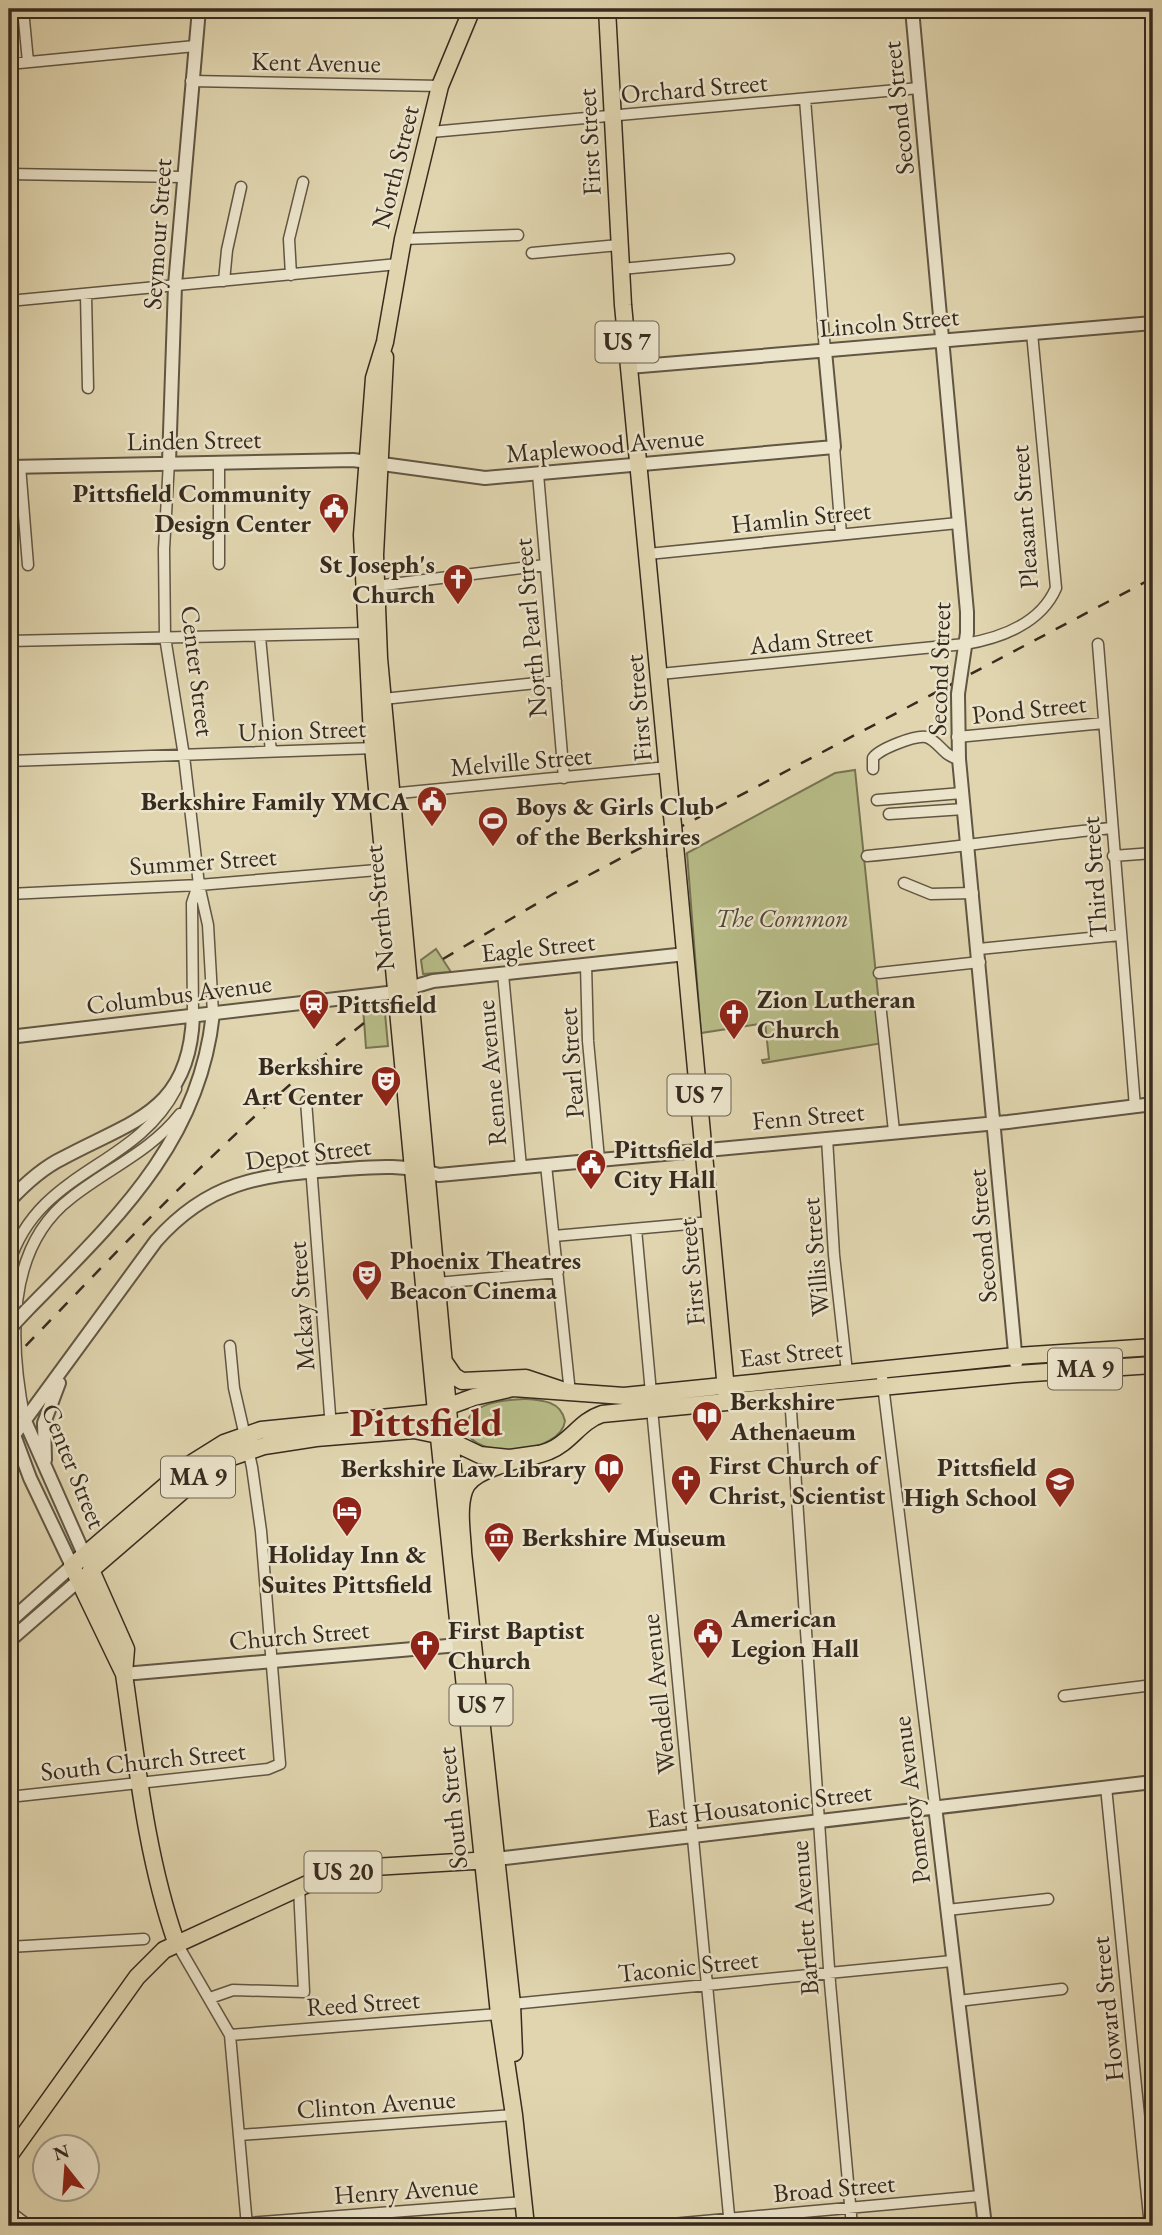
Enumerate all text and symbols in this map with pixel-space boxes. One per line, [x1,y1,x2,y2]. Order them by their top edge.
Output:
street label: Second Street [874,40,922,176]
street label: Kent Avenue [251,44,381,80]
street label: Orchard Street [619,65,769,111]
street label: First Street [569,88,609,196]
street label: North Street [363,102,427,232]
street label: Seymour Street [135,157,179,311]
street label: Lincoln Street [818,299,960,345]
road number: US 7 [596,321,658,362]
street label: Maplewood Avenue [505,419,705,471]
street label: Linden Street [126,422,262,458]
street label: Pleasant Street [1002,444,1046,590]
place label: Pittsfield Community Design Center [73,476,311,540]
public building icon: Pittsfield Community Design Center [317,491,351,535]
street label: Hamlin Street [729,493,873,541]
street label: North Pearl Street [505,537,555,719]
place label: St Joseph's Church [320,547,435,611]
church icon: St Joseph's Church [441,562,475,606]
street label: Second Street [920,601,958,737]
street label: Center Street [173,604,223,738]
street label: Adam Street [747,616,874,662]
street label: First Street [616,653,660,763]
street label: Pond Street [970,686,1088,732]
street label: Union Street [237,711,367,749]
street label: Melville Street [449,738,593,784]
place label: Berkshire Family YMCA [141,784,409,818]
public building icon: Berkshire Family YMCA [415,784,449,828]
place label: Boys & Girls Club of the Berkshires [516,789,714,853]
sports icon: Boys & Girls Club of the Berkshires [476,804,510,848]
street label: Third Street [1073,815,1115,939]
street label: Summer Street [128,839,278,883]
street label: North Street [356,844,402,972]
park label: The Common [715,901,849,935]
street label: Eagle Street [479,924,597,970]
street label: Columbus Avenue [84,966,274,1022]
place label: Zion Lutheran Church [757,982,916,1046]
station icon: Pittsfield [297,987,331,1031]
place label: Pittsfield [337,987,438,1021]
church icon: Zion Lutheran Church [717,997,751,1041]
street label: Renne Avenue [468,999,514,1147]
street label: Pearl Street [550,1007,592,1119]
place label: Berkshire Art Center [242,1049,363,1113]
theatre icon: Berkshire Art Center [369,1064,403,1108]
road number: US 7 [668,1074,730,1115]
street label: Fenn Street [751,1094,865,1138]
street label: Depot Street [243,1128,373,1178]
place label: Pittsfield City Hall [614,1132,716,1196]
public building icon: Pittsfield City Hall [574,1147,608,1191]
street label: Second Street [959,1168,1005,1304]
street label: Willis Street [793,1196,837,1318]
street label: First Street [669,1217,713,1327]
street label: Mckay Street [280,1240,322,1372]
place label: Phoenix Theatres Beacon Cinema [390,1243,581,1307]
theatre icon: Phoenix Theatres Beacon Cinema [350,1258,384,1302]
street label: East Street [738,1331,844,1375]
road number: MA 9 [1048,1349,1122,1390]
place label: Berkshire Athenaeum [729,1384,856,1448]
district label: Pittsfield [349,1396,503,1448]
street label: Center Street [34,1399,114,1533]
library icon: Berkshire Athenaeum [690,1399,724,1443]
place label: First Church of Christ, Scientist [709,1448,886,1512]
place label: Pittsfield High School [903,1450,1038,1514]
place label: Berkshire Law Library [341,1451,586,1485]
library icon: Berkshire Law Library [592,1451,626,1495]
road number: MA 9 [161,1456,235,1498]
church icon: First Church of Christ, Scientist [669,1463,703,1507]
school or university icon: Pittsfield High School [1043,1465,1077,1509]
hotel icon: Holiday Inn & Suites Pittsfield [330,1494,364,1538]
museum icon: Berkshire Museum [482,1520,516,1564]
place label: Berkshire Museum [522,1520,726,1554]
place label: Holiday Inn & Suites Pittsfield [262,1537,433,1601]
place label: American Legion Hall [730,1601,859,1665]
street label: Church Street [228,1612,370,1658]
street label: Wendell Avenue [633,1612,683,1776]
place label: First Baptist Church [448,1613,584,1677]
public building icon: American Legion Hall [691,1616,725,1660]
church icon: First Baptist Church [408,1628,442,1672]
road number: US 7 [449,1685,512,1726]
street label: Pomeroy Avenue [884,1714,938,1886]
street label: South Church Street [39,1733,247,1789]
street label: South Street [429,1745,475,1871]
street label: East Housatonic Street [644,1774,874,1836]
street label: Bartlett Avenue [782,1839,826,1997]
road number: US 20 [304,1852,382,1893]
street label: Howard Street [1082,1935,1132,2083]
street label: Taconic Street [616,1942,760,1990]
street label: Reed Street [305,1982,421,2024]
street label: Clinton Avenue [295,2081,457,2127]
north arrow [32,2134,102,2204]
text: N [50,2138,73,2166]
street label: Broad Street [772,2166,896,2210]
street label: Henry Avenue [333,2168,479,2212]

